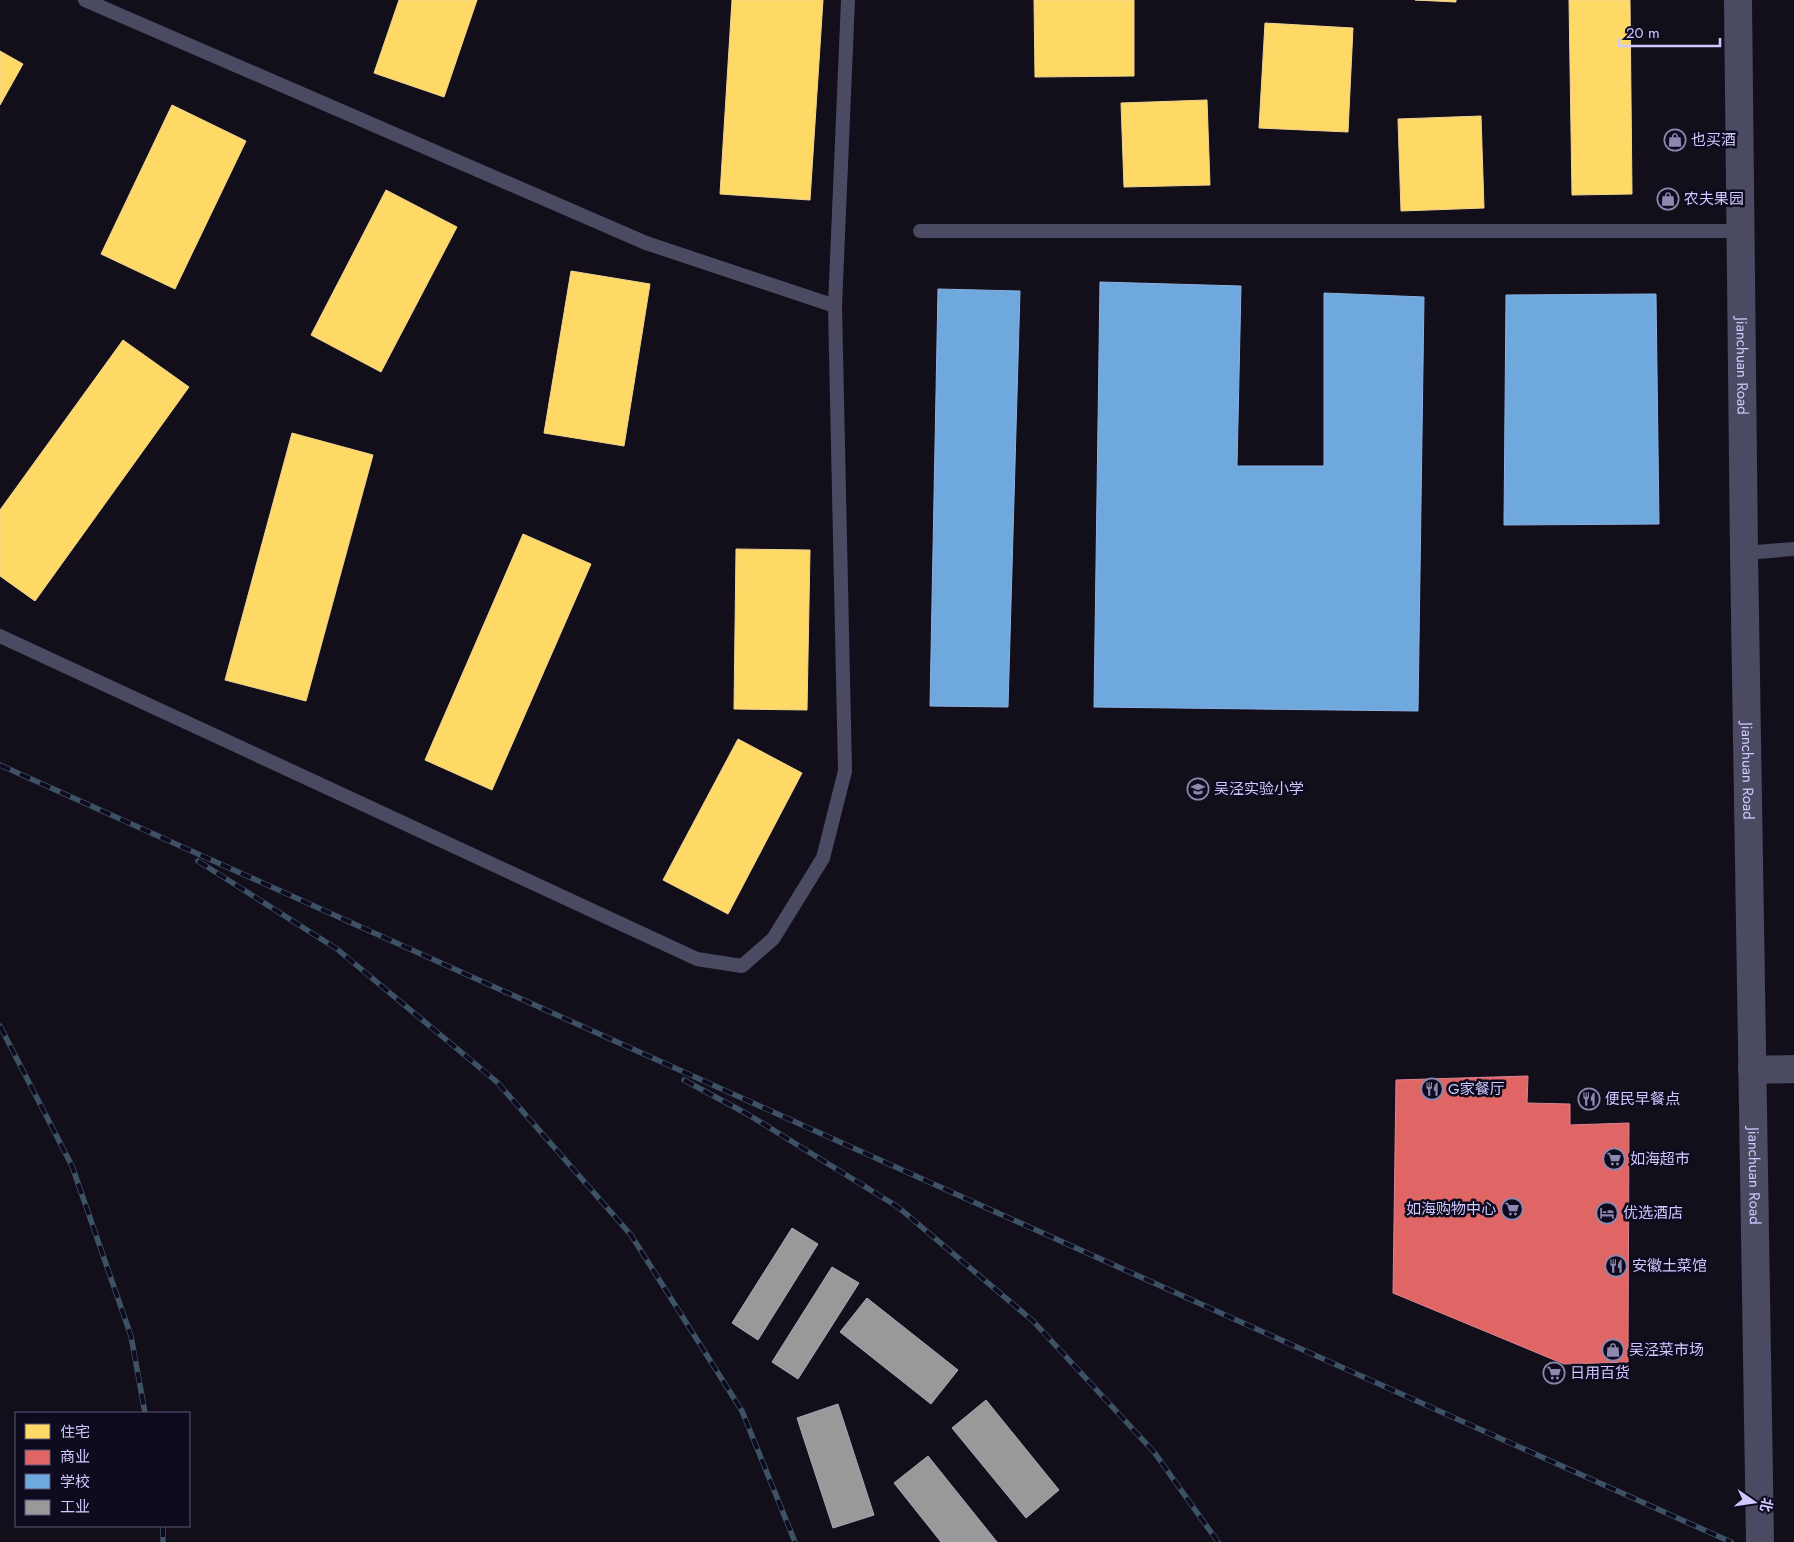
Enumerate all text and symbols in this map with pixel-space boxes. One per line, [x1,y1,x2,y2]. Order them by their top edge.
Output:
scale bar [1619,15,1720,47]
text: 20 m [1626,22,1660,44]
shop icon: 也买酒 [1663,128,1687,152]
place label: 也买酒 [1691,129,1736,151]
shop icon: 农夫果园 [1656,187,1680,211]
place label: 农夫果园 [1684,188,1744,210]
street label: Jianchuan Road [1730,315,1753,415]
street label: Jianchuan Road [1736,720,1759,820]
school or university icon: 吴泾实验小学 [1186,777,1210,801]
place label: 吴泾实验小学 [1214,778,1304,800]
restaurant icon: G家餐厅 [1420,1077,1444,1101]
place label: G家餐厅 [1448,1078,1505,1100]
restaurant icon: 便民早餐点 [1577,1087,1601,1111]
place label: 便民早餐点 [1605,1088,1680,1110]
street label: Jianchuan Road [1742,1125,1766,1225]
supermarket icon: 如海超市 [1602,1147,1626,1171]
place label: 如海超市 [1630,1148,1690,1170]
supermarket icon: 如海购物中心 [1500,1197,1524,1221]
place label: 如海购物中心 [1406,1198,1496,1220]
hotel icon: 优选酒店 [1595,1201,1619,1225]
place label: 优选酒店 [1623,1202,1683,1224]
restaurant icon: 安徽土菜馆 [1604,1254,1628,1278]
place label: 安徽土菜馆 [1632,1255,1707,1277]
shop icon: 吴泾菜市场 [1601,1338,1625,1362]
place label: 吴泾菜市场 [1629,1339,1704,1361]
supermarket icon: 日用百货 [1542,1361,1566,1385]
place label: 日用百货 [1570,1362,1630,1384]
legend [15,1412,190,1527]
text: 住宅 [60,1421,90,1443]
text: 商业 [60,1446,90,1468]
text: 学校 [60,1471,90,1493]
north arrow [1729,1477,1779,1527]
text: 工业 [60,1496,90,1518]
text: 北 [1755,1496,1778,1514]

